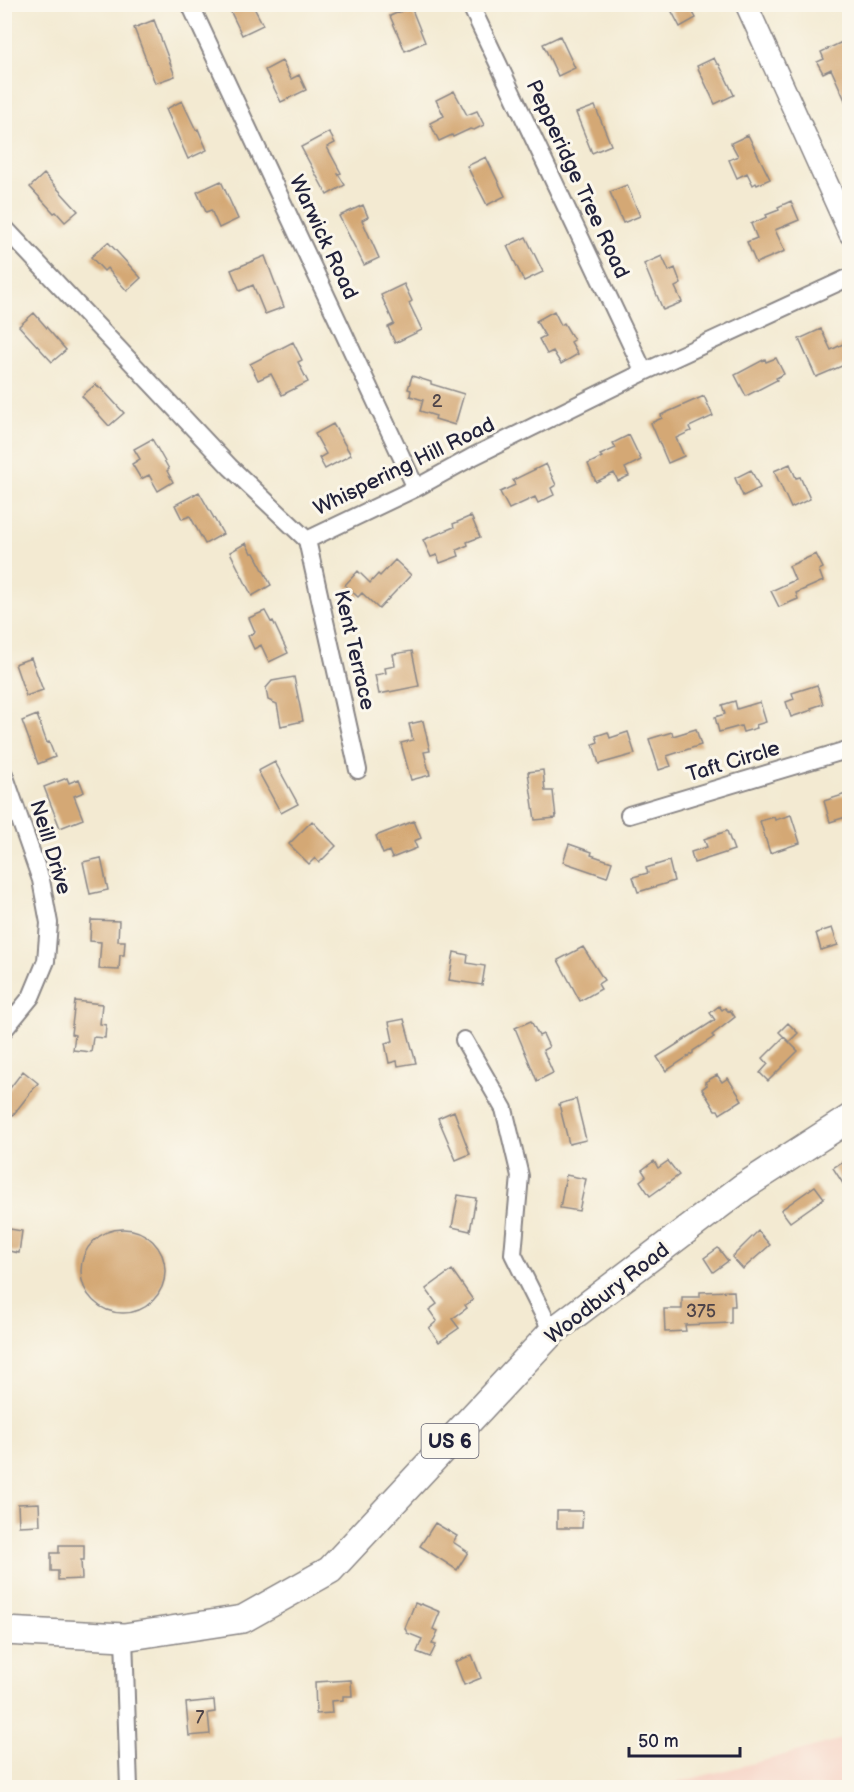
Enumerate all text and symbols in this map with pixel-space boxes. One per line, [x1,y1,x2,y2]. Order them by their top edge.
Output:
street label: Pepperidge Tree Road [521,76,634,282]
street label: Warwick Road [284,171,363,303]
house number: 2 [432,391,443,412]
street label: Whispering Hill Road [310,412,499,521]
street label: Kent Terrace [329,588,380,712]
street label: Taft Circle [684,735,783,787]
street label: Neill Drive [24,797,77,897]
street label: Woodbury Road [540,1237,674,1350]
house number: 375 [686,1301,716,1322]
road number: US 6 [422,1424,478,1458]
house number: 7 [196,1707,205,1728]
scale bar [629,1720,740,1758]
text: 50 m [638,1731,679,1752]

